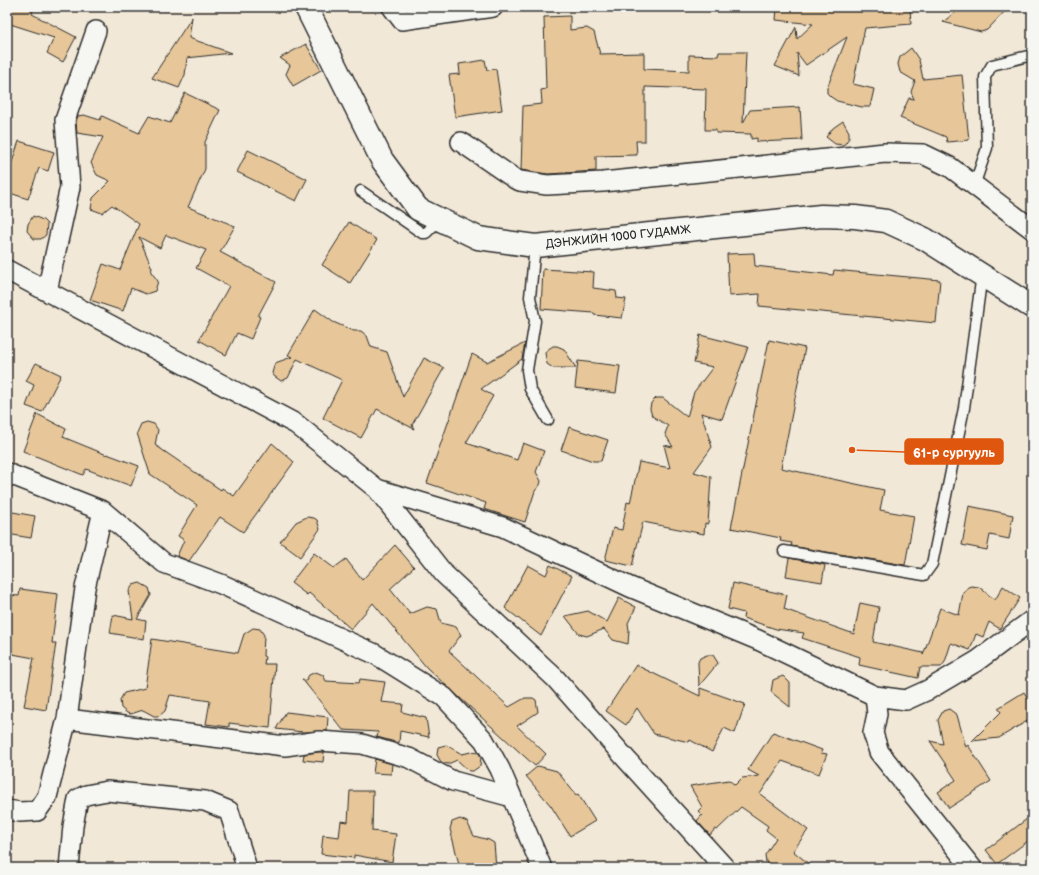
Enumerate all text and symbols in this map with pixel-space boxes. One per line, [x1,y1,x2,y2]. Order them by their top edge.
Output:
street label: ДЭНЖИЙН 1000 ГУДАМЖ [545,222,692,252]
callout: 61-р сургууль [905,439,1003,464]
text: 61-р сургууль [913,445,995,461]

